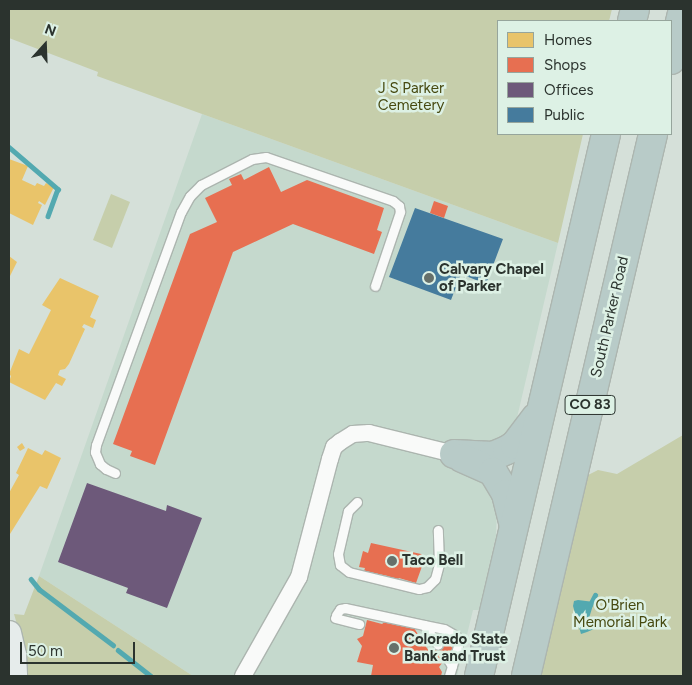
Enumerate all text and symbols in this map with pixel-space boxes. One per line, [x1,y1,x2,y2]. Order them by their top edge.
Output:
north arrow [20,20,70,70]
legend [497,20,672,135]
text: N [42,21,58,40]
text: Homes [544,31,592,49]
text: Shops [544,56,586,74]
park label: J S Parker Cemetery [378,79,444,114]
text: Offices [544,81,594,99]
text: Public [544,106,585,124]
street label: South Parker Road [587,255,633,379]
place label: Calvary Chapel of Parker [439,260,544,295]
marker: Calvary Chapel of Parker [423,272,435,284]
road number: CO 83 [564,394,616,416]
place label: Taco Bell [402,552,463,570]
marker: Taco Bell [386,555,398,567]
park label: O'Brien Memorial Park [573,596,667,631]
place label: Colorado State Bank and Trust [404,630,508,665]
scale bar [22,632,138,664]
text: 50 m [28,642,63,660]
marker: Colorado State Bank and Trust [388,642,400,654]

